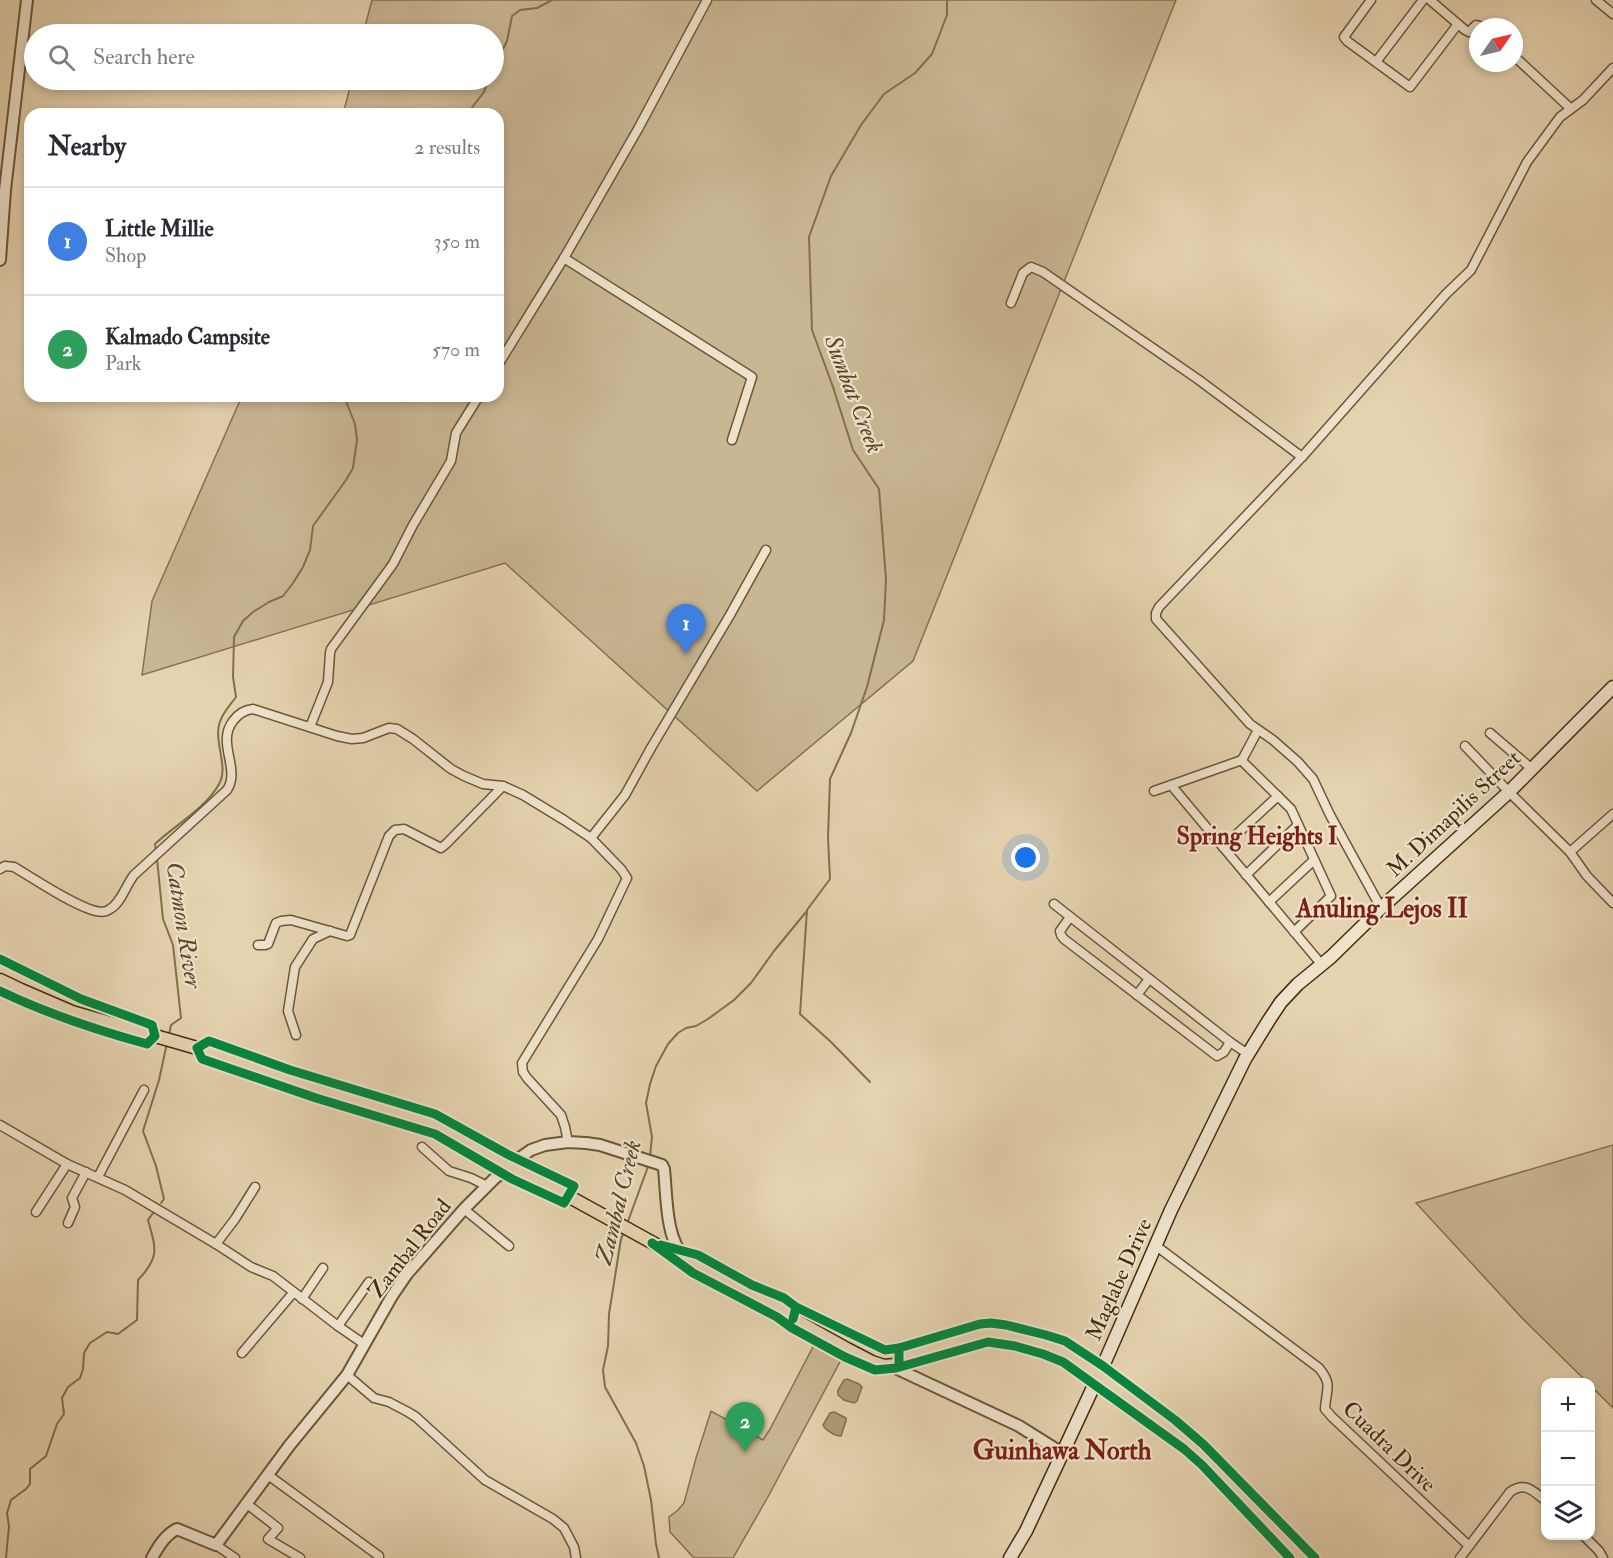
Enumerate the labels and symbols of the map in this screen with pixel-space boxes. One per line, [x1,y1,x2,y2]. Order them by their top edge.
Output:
north arrow [1469,18,1523,72]
water label: Sumbat Creek [816,330,890,458]
pin: 1 [666,604,706,654]
street label: M. Dimapilis Street [1381,744,1527,884]
district label: Spring Heights I [1177,821,1338,852]
your location [1011,843,1040,872]
water label: Catmon River [158,860,209,991]
district label: Anuling Lejos II [1295,893,1468,926]
water label: Zambal Creek [588,1137,649,1268]
street label: Zambal Road [362,1193,457,1304]
street label: Maglabe Drive [1080,1214,1158,1345]
street label: Cuadra Drive [1337,1395,1442,1498]
pin: 2 [726,1402,764,1452]
district label: Guinhawa North [973,1435,1152,1467]

